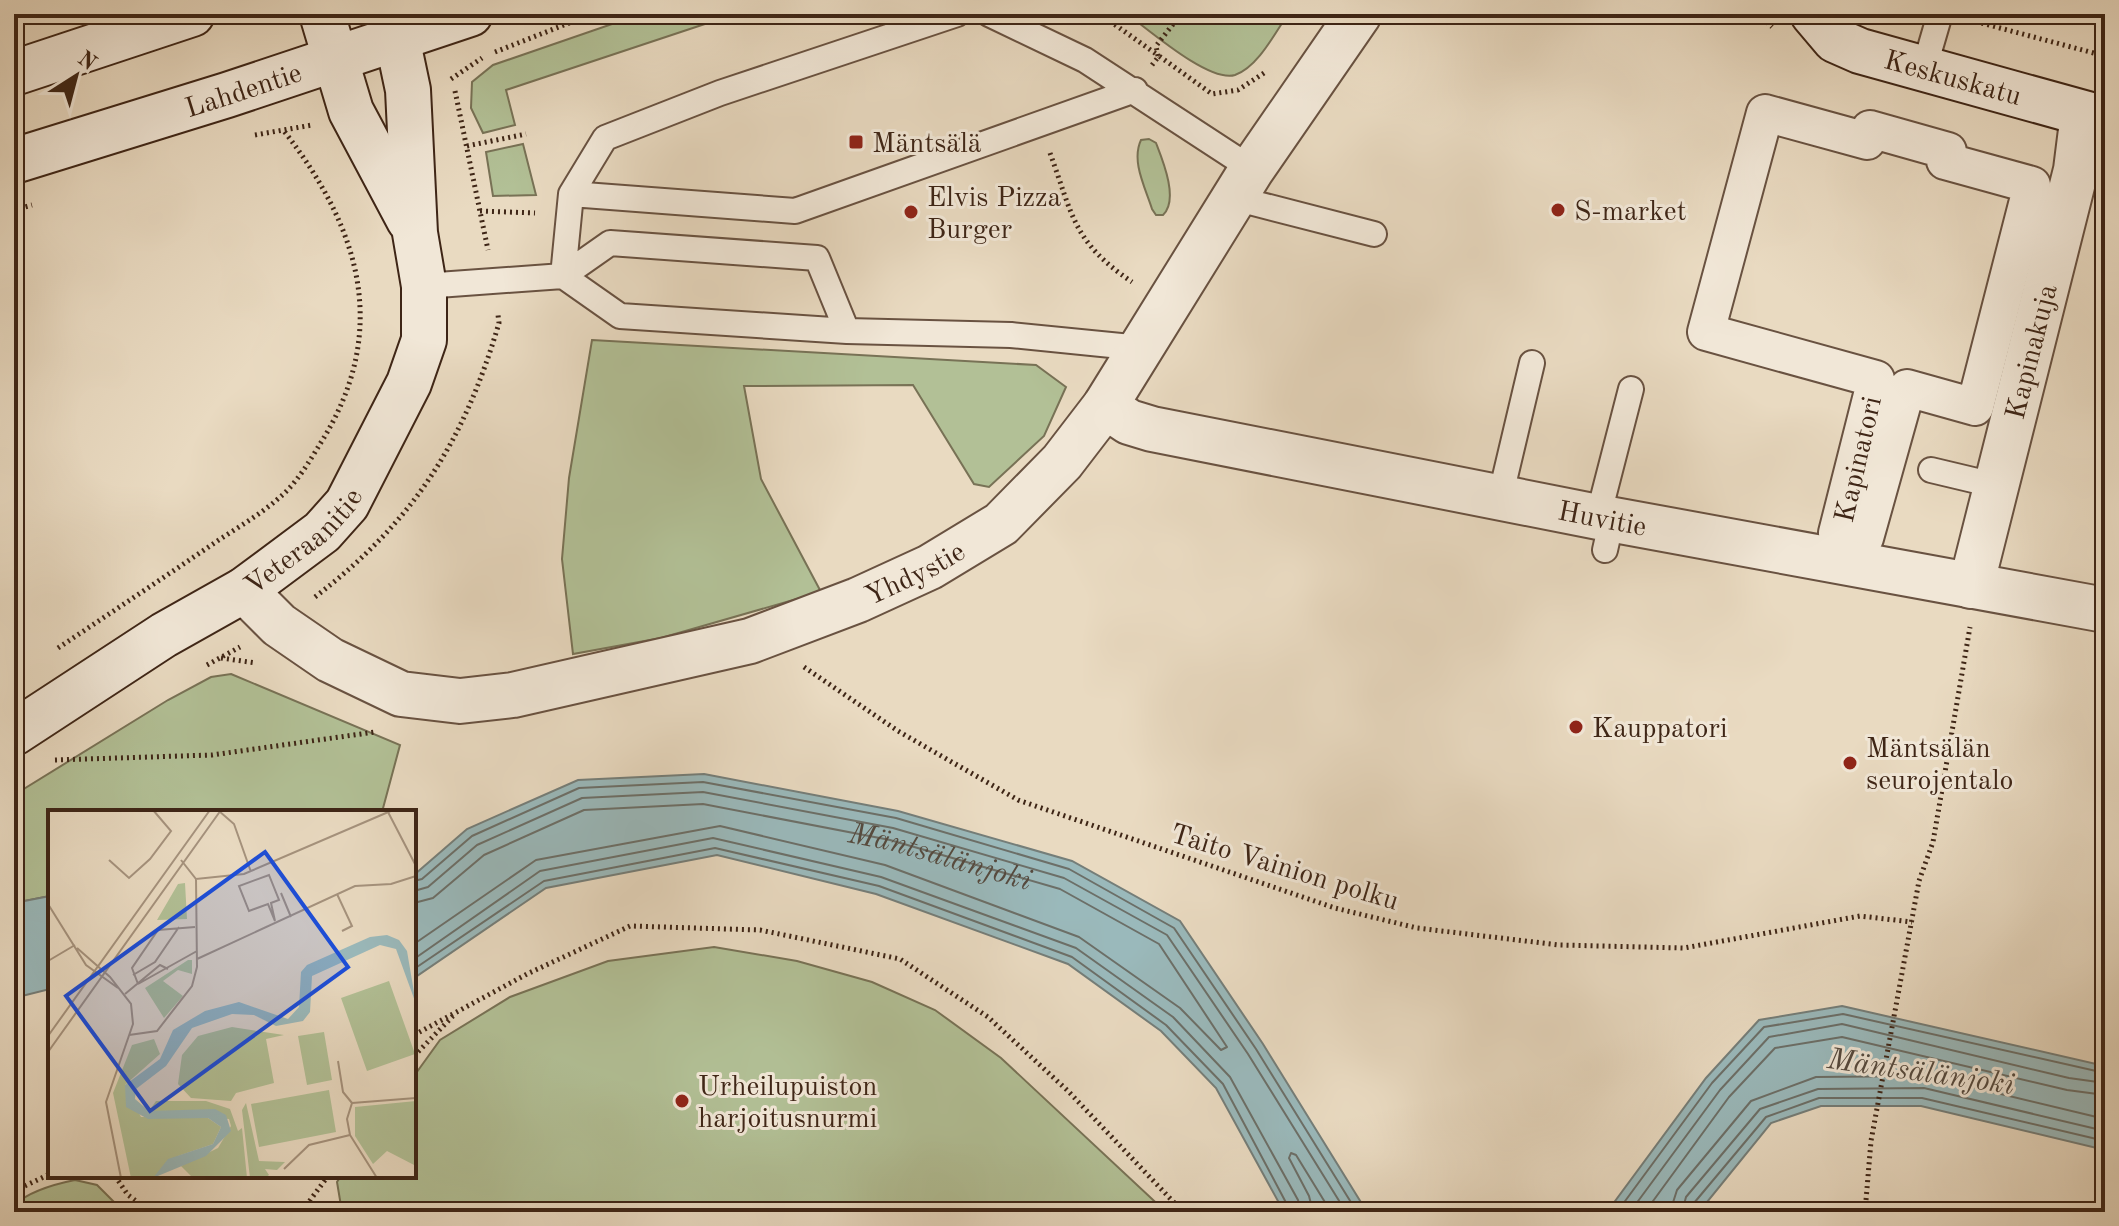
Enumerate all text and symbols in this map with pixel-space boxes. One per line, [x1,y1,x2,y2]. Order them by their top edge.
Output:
north arrow [36,36,116,116]
street label: Keskuskatu [1881,47,2024,112]
text: N [73,48,100,75]
street label: Lahdentie [182,60,306,124]
place label: Mäntsälä [872,131,982,159]
marker: Mäntsälä [847,133,865,151]
place label: Elvis Pizza Burger [927,185,1062,245]
place label: S-market [1574,199,1687,227]
marker: S-market [1549,201,1567,219]
marker: Elvis Pizza Burger [902,203,920,221]
street label: Kapinakuja [2003,281,2064,423]
street label: Kapinatori [1832,394,1888,526]
street label: Veteraanitie [240,485,369,601]
street label: Huvitie [1555,498,1649,543]
street label: Yhdystie [861,538,971,612]
place label: Kauppatori [1592,716,1728,744]
marker: Kauppatori [1567,718,1585,736]
place label: Mäntsälän seurojentalo [1866,736,2013,796]
marker: Mäntsälän seurojentalo [1841,754,1859,772]
inset map [48,810,416,1178]
water label: Mäntsälänjoki [845,819,1035,897]
street label: Taito Vainion polku [1167,821,1402,917]
water label: Mäntsälänjoki [1824,1045,2016,1101]
place label: Urheilupuiston harjoitusnurmi [698,1074,877,1134]
marker: Urheilupuiston harjoitusnurmi [673,1092,691,1110]

